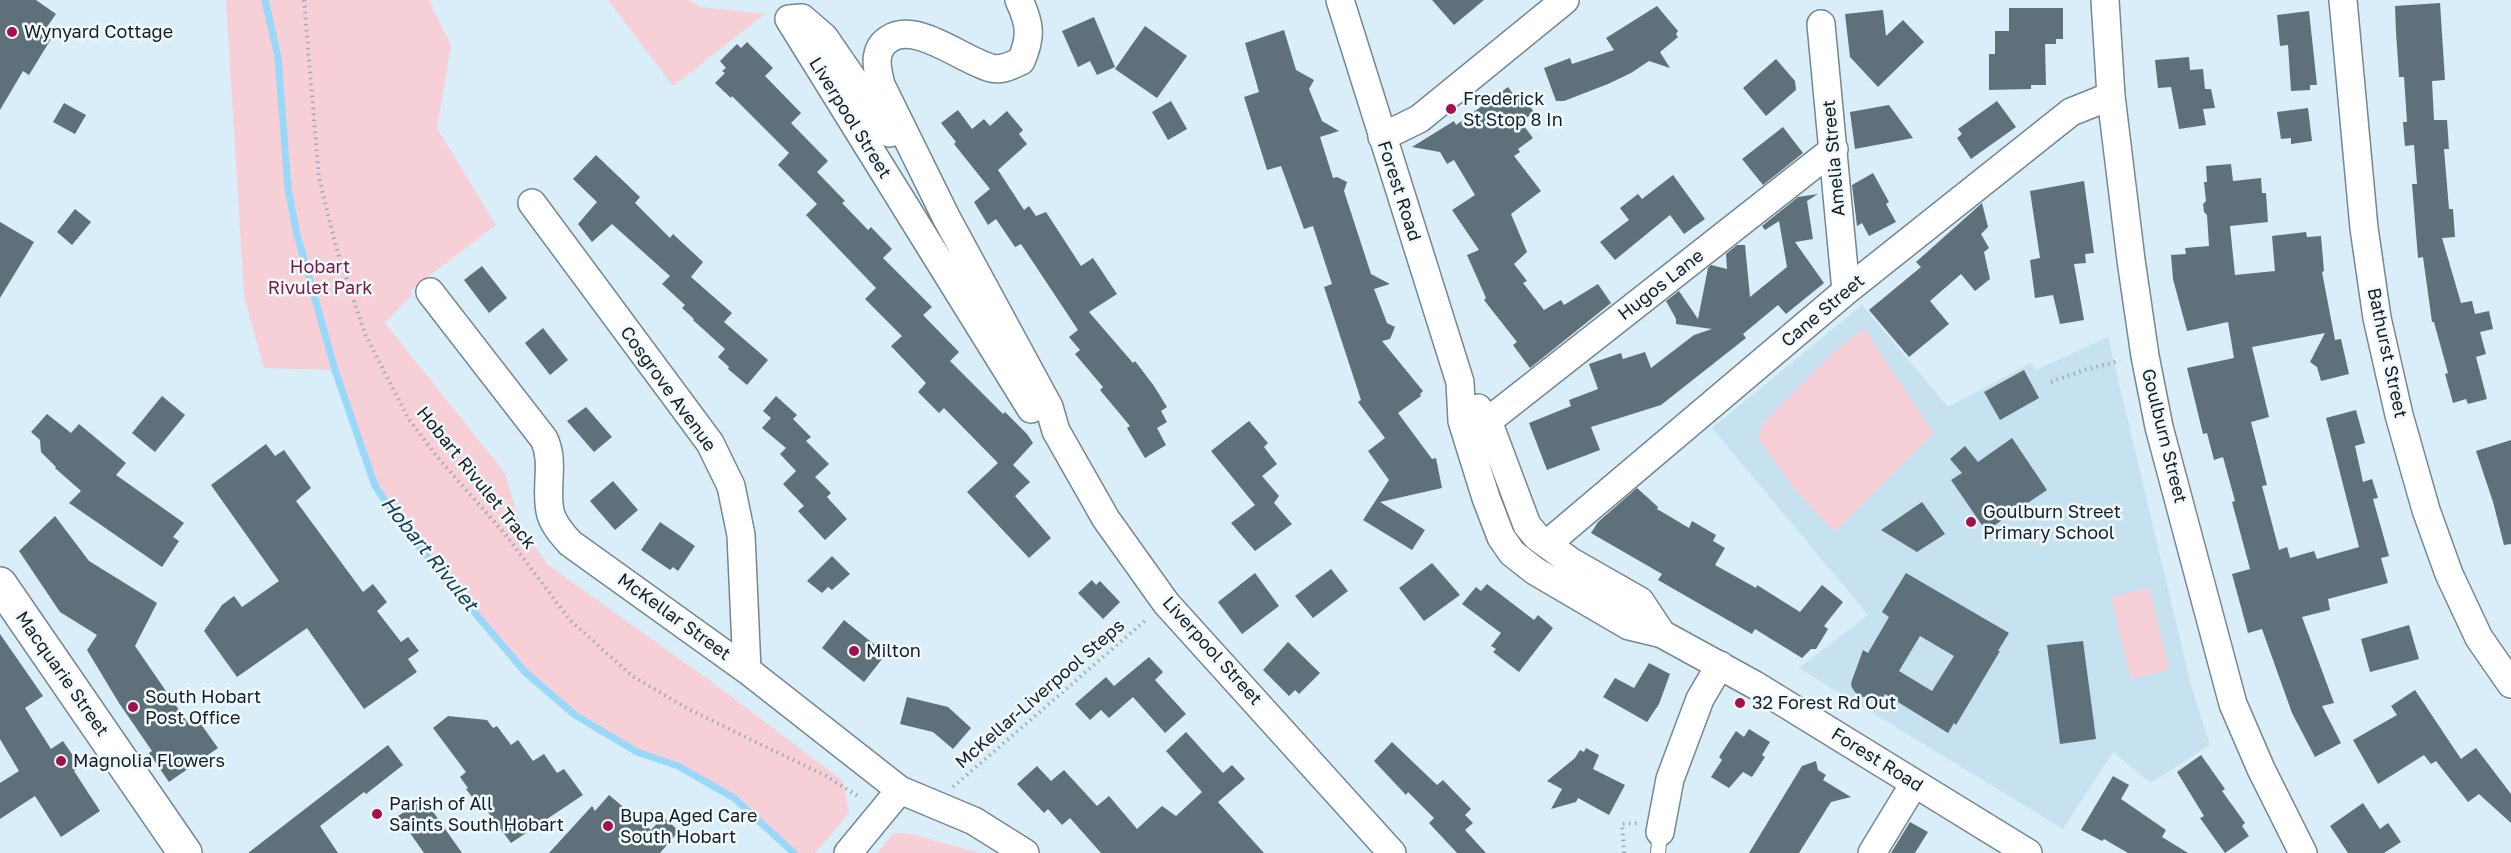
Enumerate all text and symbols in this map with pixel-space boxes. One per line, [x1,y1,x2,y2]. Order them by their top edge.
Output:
place label: Wynyard Cottage [24,21,173,43]
marker: Wynyard Cottage [5,25,19,39]
street label: Liverpool Street [804,54,896,182]
place label: Frederick St Stop 8 In [1463,88,1563,130]
street label: Amelia Street [1818,99,1850,217]
marker: Frederick St Stop 8 In [1444,102,1458,116]
street label: Forest Road [1373,138,1425,244]
street label: Hugos Lane [1614,245,1708,325]
park label: Hobart Rivulet Park [268,256,372,298]
street label: Cane Street [1777,270,1869,352]
street label: Bathurst Street [2363,286,2411,420]
street label: Cosgrove Avenue [615,322,721,456]
street label: Goulburn Street [2137,366,2191,506]
street label: Hobart Rivulet Track [412,402,540,554]
water label: Hobart Rivulet [376,492,482,616]
place label: Goulburn Street Primary School [1983,501,2121,544]
marker: Goulburn Street Primary School [1964,515,1978,529]
street label: McKellar Street [613,569,735,665]
street label: Liverpool Street [1158,592,1266,710]
street label: Macquarie Street [11,607,113,741]
street label: McKellar-Liverpool Steps [951,615,1129,773]
place label: Milton [866,640,921,662]
marker: Milton [847,644,861,658]
place label: South Hobart Post Office [145,686,261,728]
place label: 32 Forest Rd Out [1752,692,1896,714]
marker: 32 Forest Rd Out [1733,696,1747,710]
marker: South Hobart Post Office [126,700,140,714]
street label: Forest Road [1827,723,1927,797]
place label: Magnolia Flowers [73,750,225,772]
marker: Magnolia Flowers [54,754,68,768]
place label: Parish of All Saints South Hobart [389,793,564,836]
place label: Bupa Aged Care South Hobart [620,805,757,848]
marker: Parish of All Saints South Hobart [370,807,384,821]
marker: Bupa Aged Care South Hobart [601,819,615,833]

